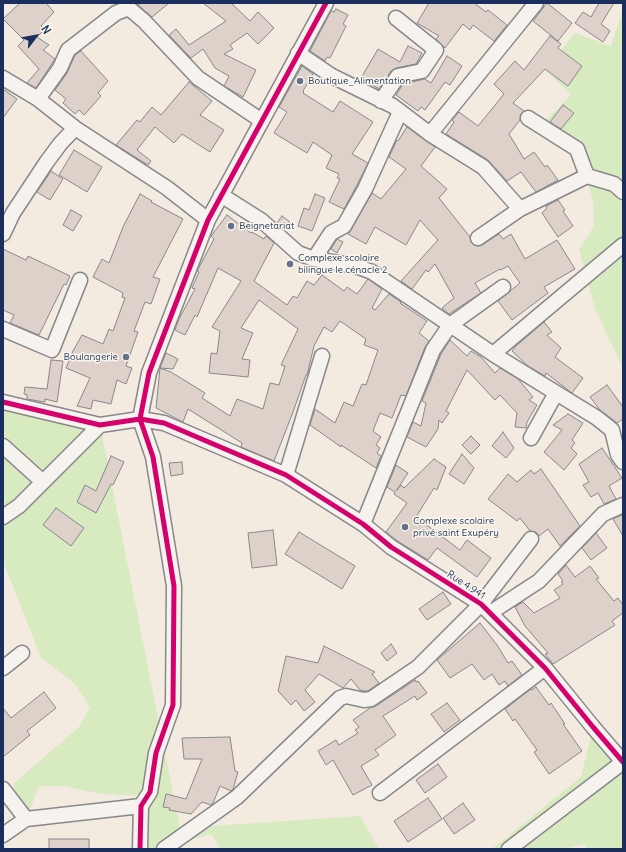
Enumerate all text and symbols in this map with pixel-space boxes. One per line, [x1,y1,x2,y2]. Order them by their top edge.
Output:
north arrow [16,16,56,56]
text: N [38,23,54,37]
place label: Boutique_Alimentation [308,75,411,87]
marker: Boutique_Alimentation [295,76,305,86]
place label: Beignetariat [239,220,294,232]
marker: Beignetariat [226,221,236,231]
place label: Complexe scolaire bilingue le cénacle 2 [298,252,388,276]
marker: Complexe scolaire bilingue le cénacle 2 [285,259,295,269]
place label: Boulangerie [64,351,118,363]
marker: Boulangerie [121,352,131,362]
place label: Complexe scolaire privé saint Exupéry [413,515,499,538]
marker: Complexe scolaire privé saint Exupéry [400,522,410,532]
street label: Rue 4.941 [445,568,487,602]

